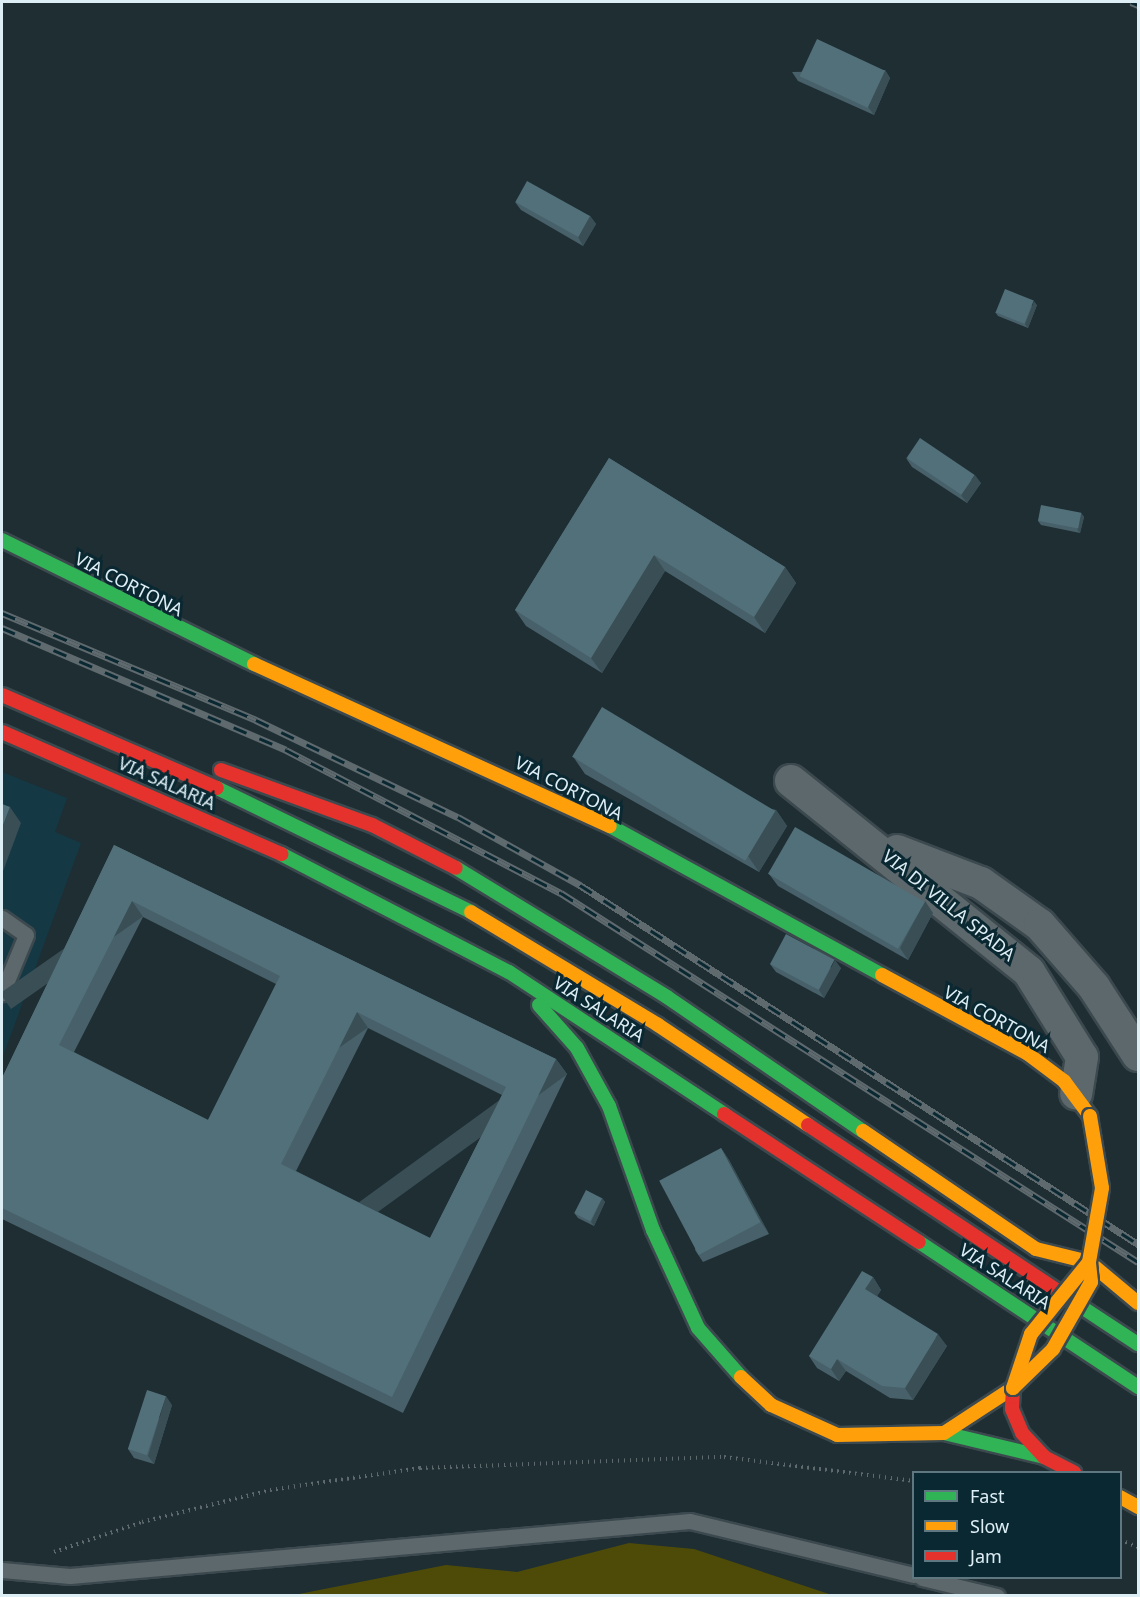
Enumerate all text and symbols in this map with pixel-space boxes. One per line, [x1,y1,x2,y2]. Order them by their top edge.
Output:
street label: VIA CORTONA [71,548,187,620]
street label: VIA SALARIA [115,752,219,814]
street label: VIA CORTONA [511,752,627,824]
street label: VIA DI VILLA SPADA [878,845,1020,965]
street label: VIA SALARIA [549,972,649,1046]
street label: VIA CORTONA [940,981,1054,1057]
street label: VIA SALARIA [955,1239,1055,1313]
legend [912,1471,1122,1579]
text: Fast [970,1484,1005,1508]
text: Slow [970,1514,1009,1538]
text: Jam [970,1544,1002,1568]

